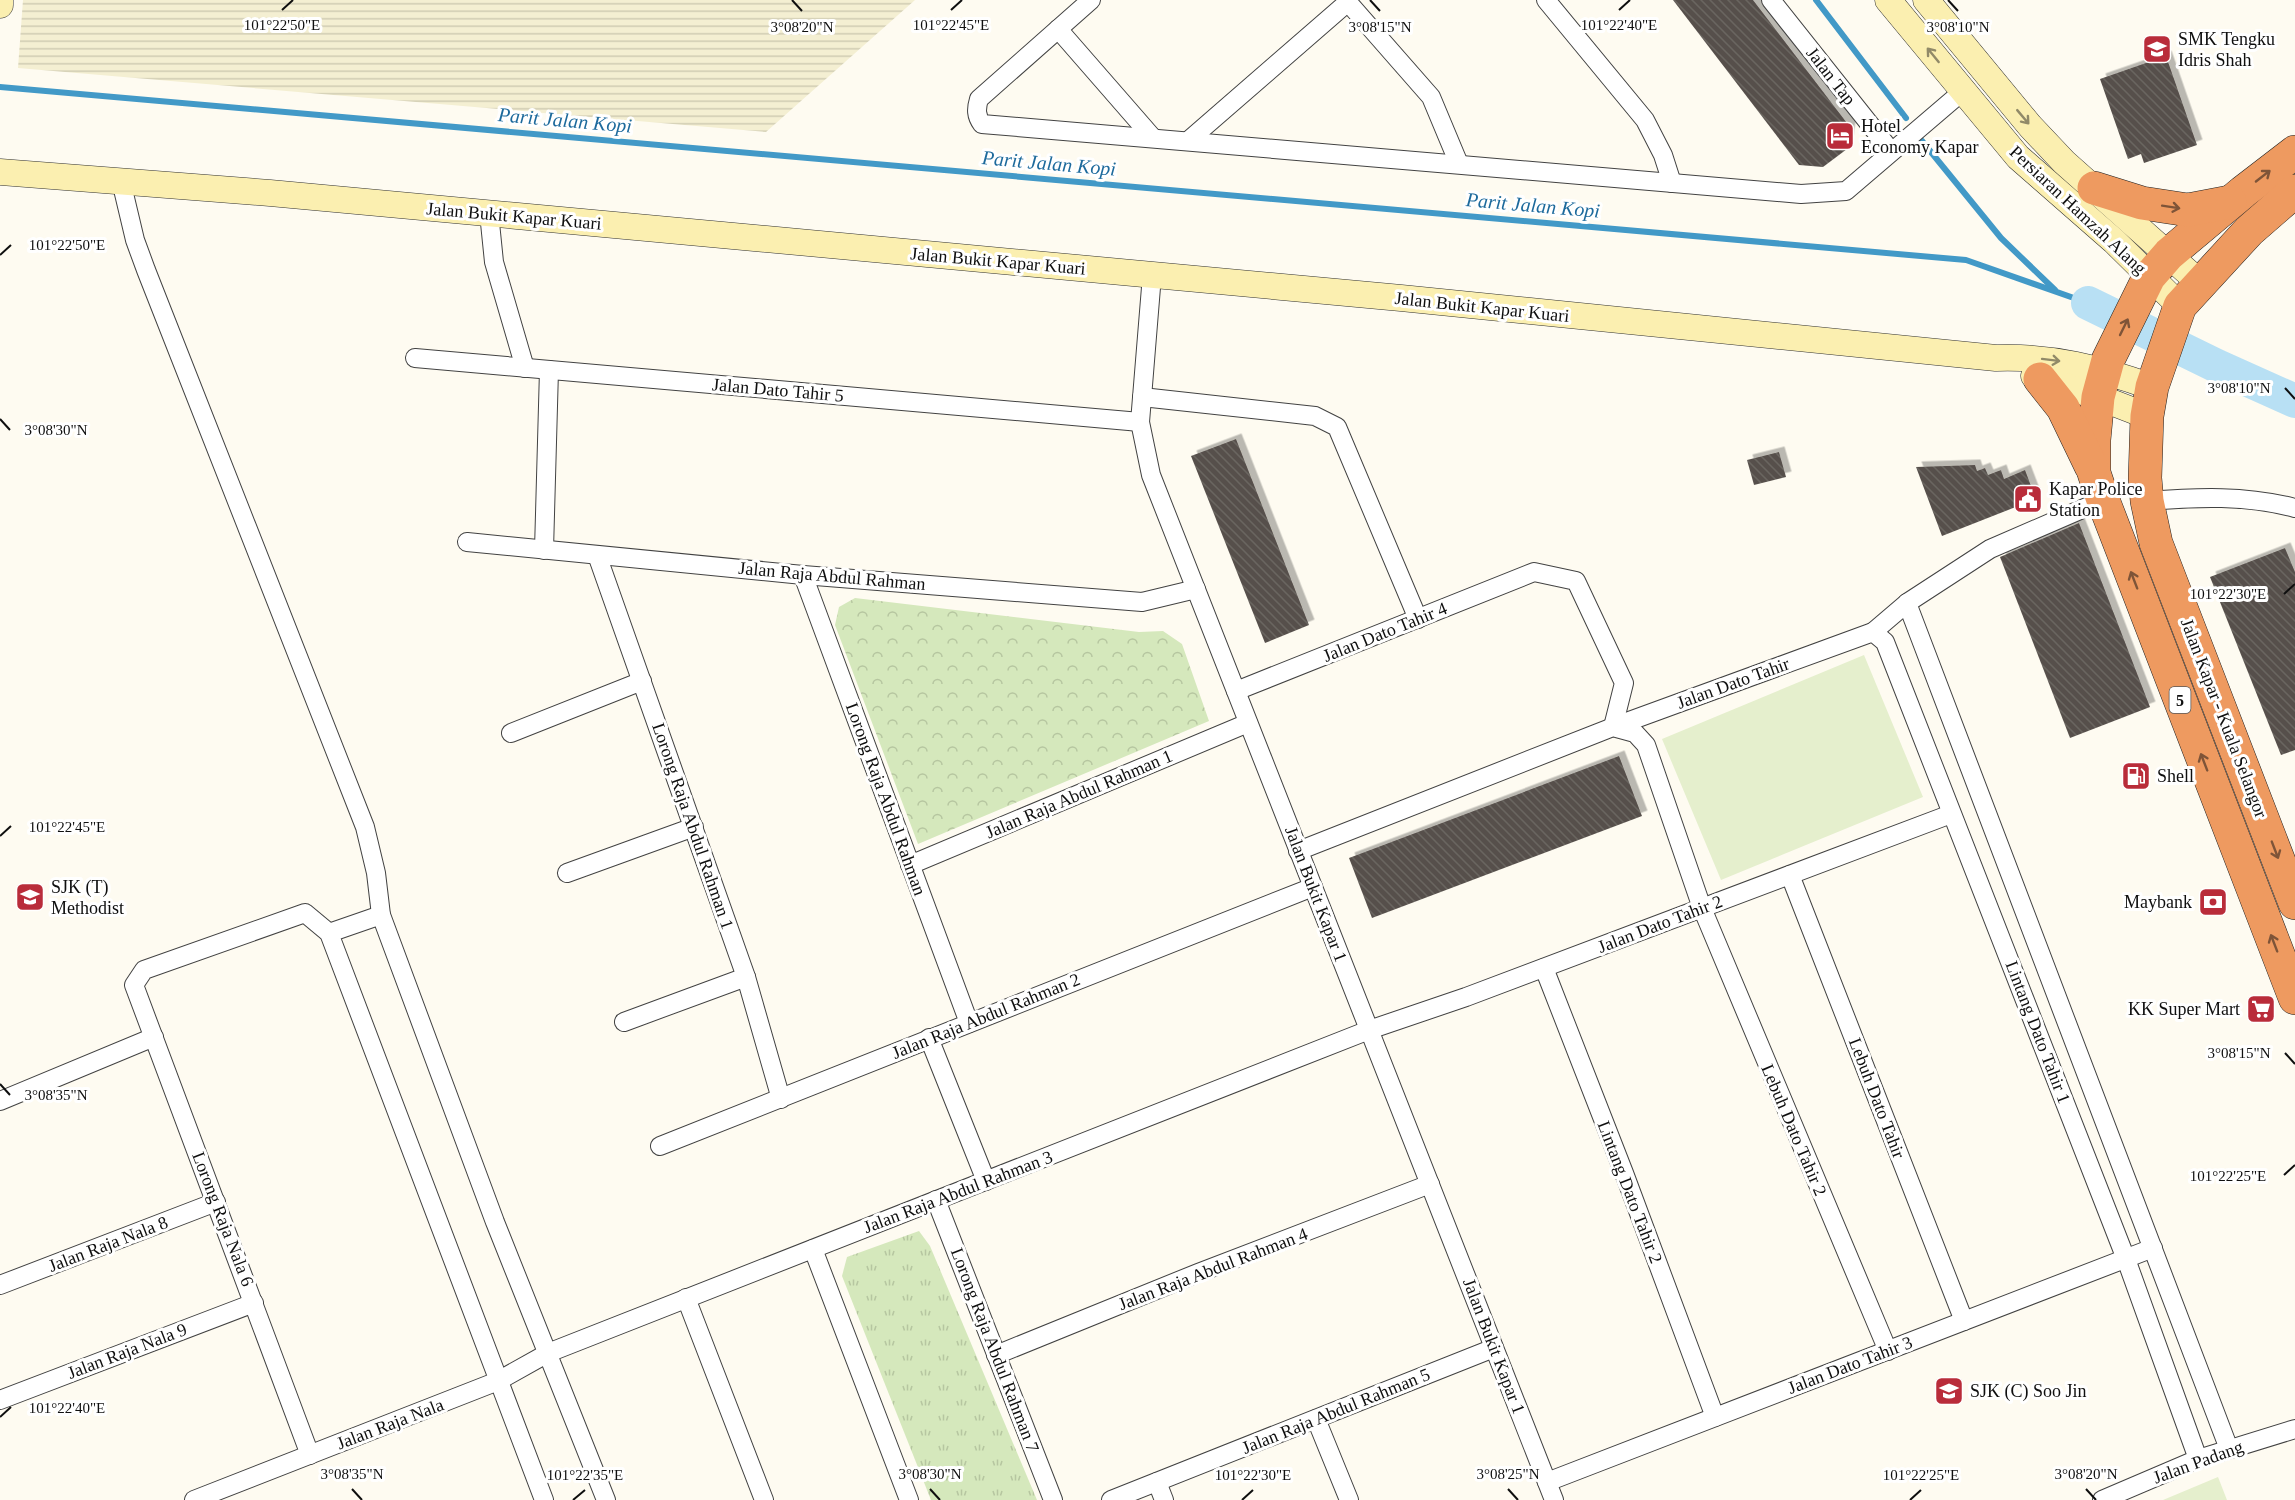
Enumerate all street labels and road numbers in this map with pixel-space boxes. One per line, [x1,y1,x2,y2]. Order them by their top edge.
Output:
street label: Jalan Tap [1802,43,1860,109]
street label: Persiaran Hamzah Alang [2006,142,2150,278]
street label: Jalan Bukit Kapar Kuari [426,198,602,234]
street label: Jalan Bukit Kapar Kuari [910,243,1086,279]
street label: Jalan Bukit Kapar Kuari [1394,288,1570,326]
street label: Jalan Dato Tahir 5 [711,374,845,406]
street label: Jalan Raja Abdul Rahman [738,558,926,594]
street label: Jalan Dato Tahir 4 [1320,598,1450,666]
street label: Jalan Kapar - Kuala Selangor [2177,615,2271,821]
street label: Jalan Dato Tahir [1674,653,1792,713]
road number: 5 [2170,687,2190,713]
street label: Lorong Raja Abdul Rahman [842,700,930,898]
street label: Lorong Raja Abdul Rahman 1 [648,720,738,932]
street label: Jalan Raja Abdul Rahman 1 [983,746,1175,842]
street label: Jalan Bukit Kapar 1 [1281,823,1351,965]
street label: Jalan Dato Tahir 2 [1595,891,1725,957]
street label: Lintang Dato Tahir 1 [2002,958,2074,1106]
street label: Jalan Raja Abdul Rahman 2 [889,969,1083,1063]
street label: Lebuh Dato Tahir [1845,1035,1909,1161]
street label: Lebuh Dato Tahir 2 [1757,1061,1831,1199]
street label: Lintang Dato Tahir 2 [1594,1118,1666,1266]
street label: Jalan Raja Abdul Rahman 3 [861,1147,1055,1237]
street label: Lorong Raja Nala 6 [188,1149,258,1289]
street label: Jalan Raja Nala 8 [45,1212,171,1276]
street label: Jalan Raja Abdul Rahman 4 [1116,1224,1310,1314]
street label: Lorong Raja Abdul Rahman 7 [947,1245,1043,1455]
street label: Jalan Bukit Kapar 1 [1459,1275,1529,1417]
street label: Jalan Raja Nala 9 [64,1319,190,1383]
street label: Jalan Dato Tahir 3 [1785,1332,1915,1398]
street label: Jalan Raja Abdul Rahman 5 [1239,1364,1433,1458]
street label: Jalan Raja Nala [334,1394,446,1454]
street label: Jalan Padang [2150,1436,2246,1488]

